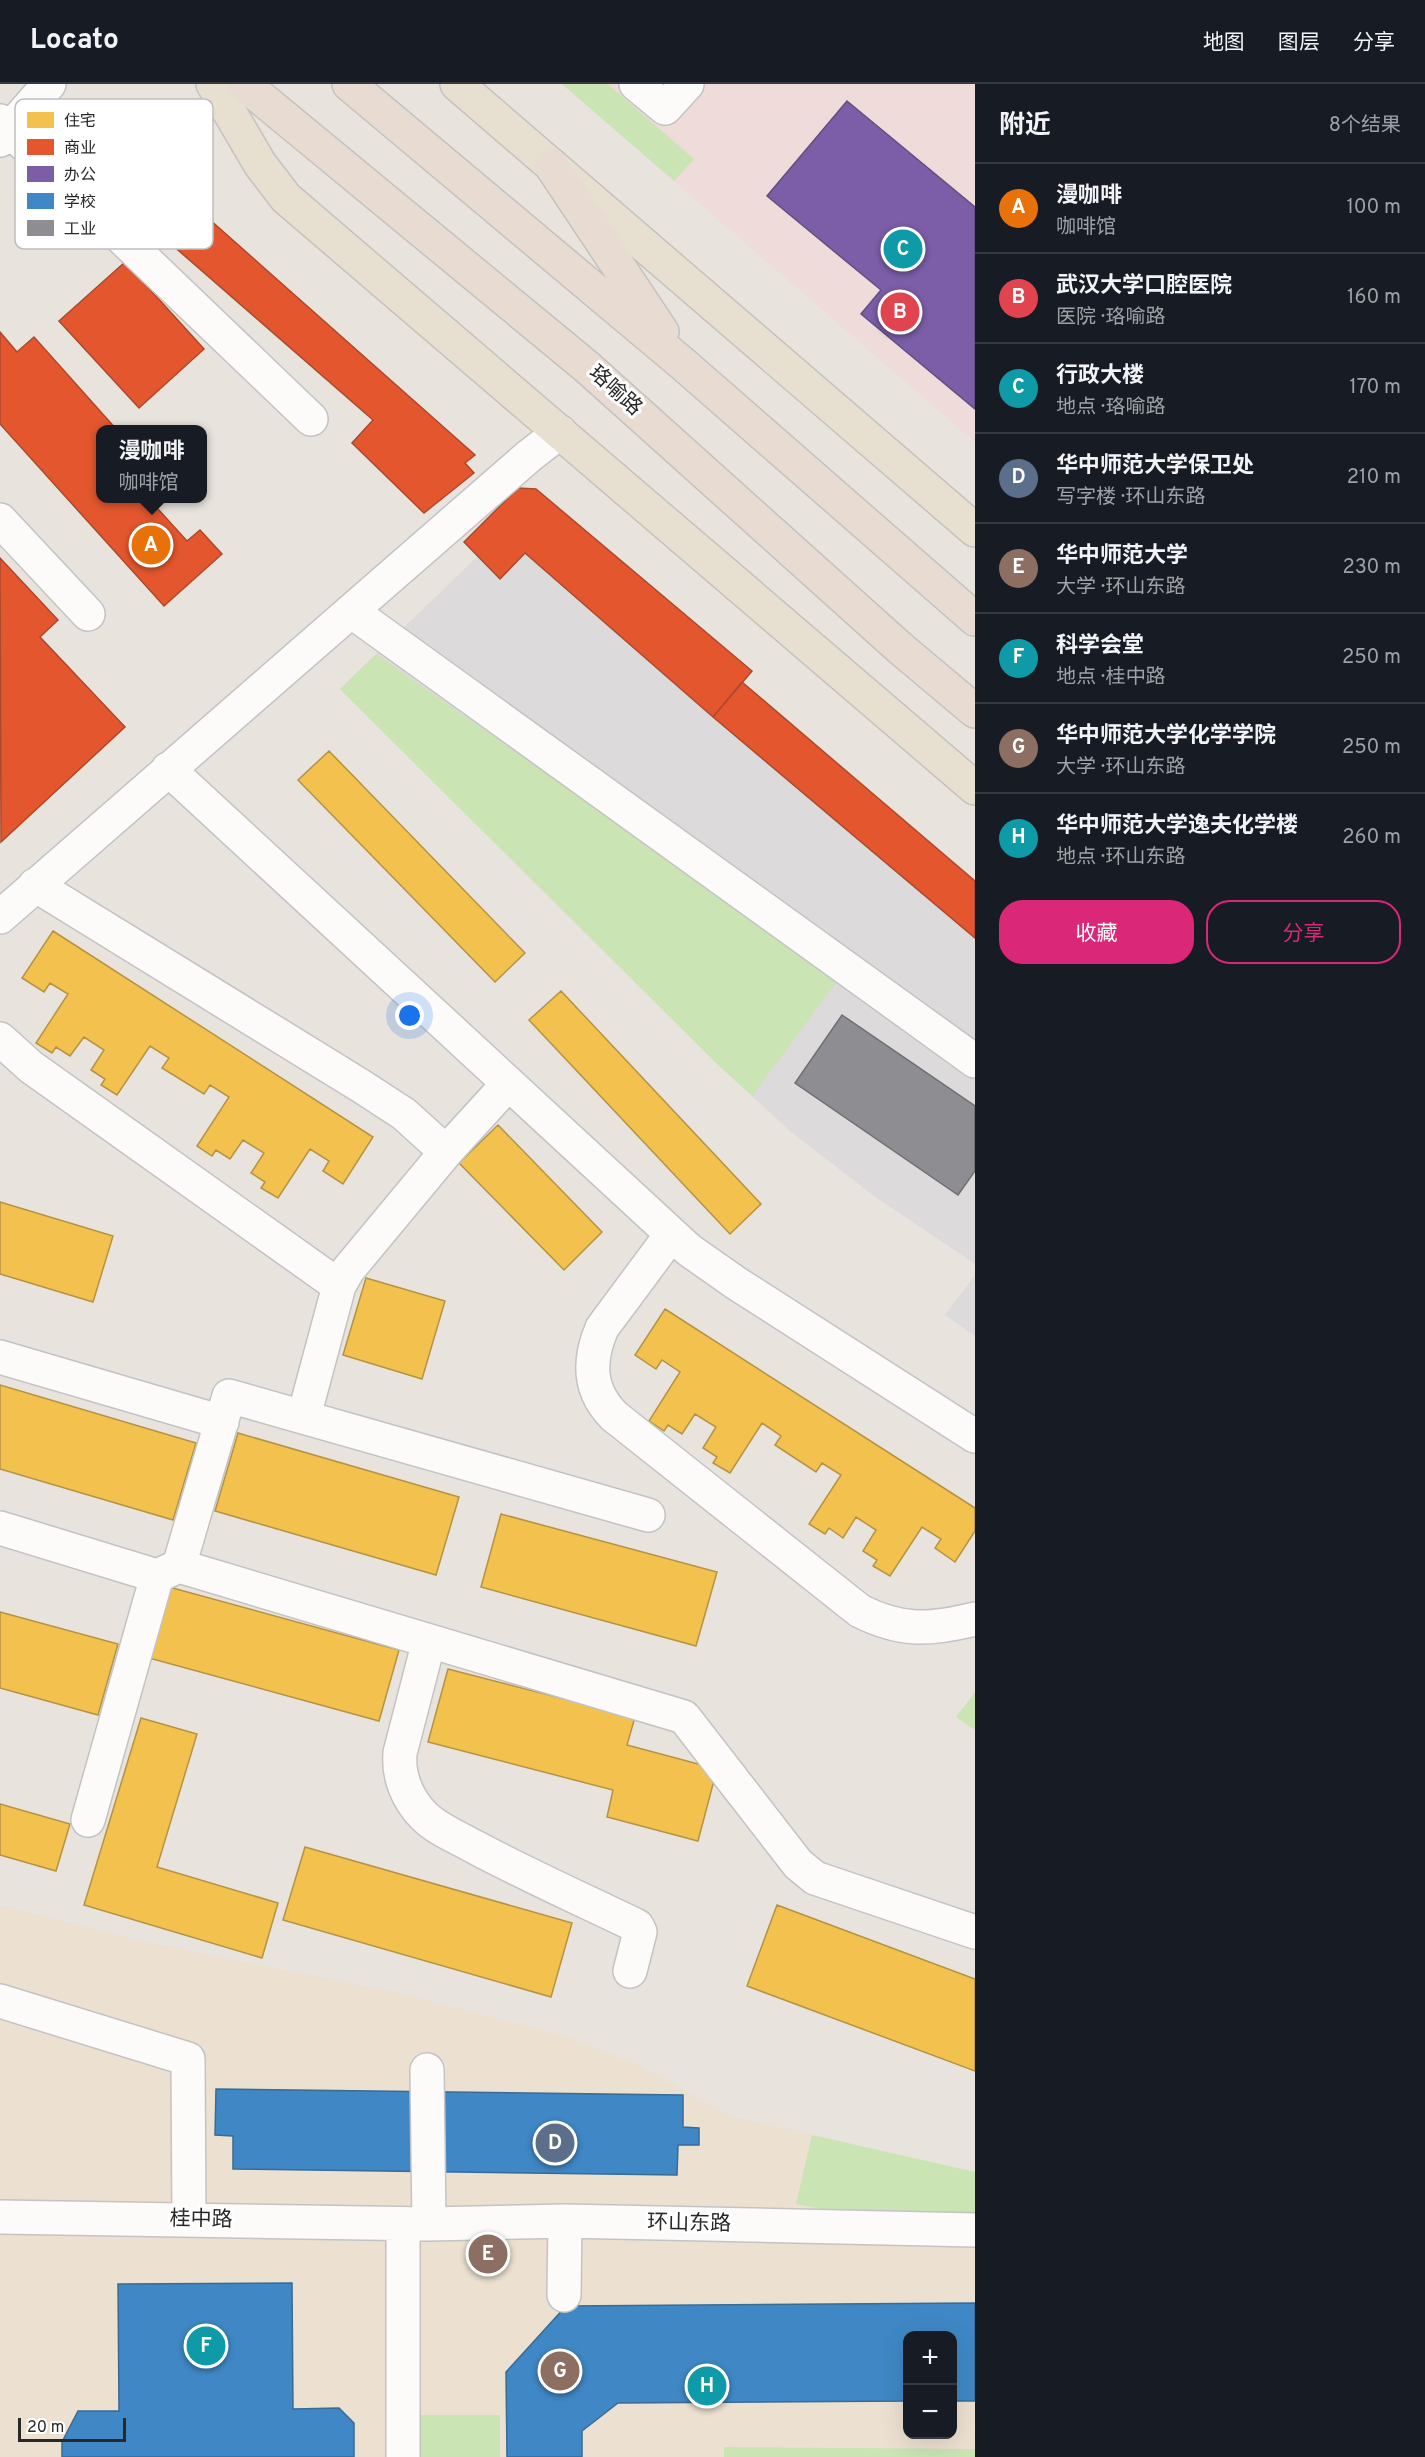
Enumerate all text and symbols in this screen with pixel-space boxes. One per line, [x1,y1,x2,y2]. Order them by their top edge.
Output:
text: Locato [30,23,119,59]
text: 地图 [1203,30,1245,57]
text: 图层 [1278,30,1320,57]
text: 分享 [1353,30,1395,57]
legend [15,99,213,249]
text: 附近 [999,110,1051,143]
text: 住宅 [64,112,96,132]
text: 8个结果 [1329,113,1401,139]
text: 商业 [64,139,96,159]
text: 办公 [64,166,96,186]
text: 漫咖啡 [1056,183,1122,210]
text: 学校 [64,193,96,213]
text: A [1011,195,1026,221]
text: 100 m [1346,195,1401,221]
text: 咖啡馆 [1056,215,1116,241]
text: 工业 [64,220,96,240]
pin: C [884,226,922,272]
text: 武汉大学口腔医院 [1056,273,1232,300]
text: B [1012,285,1025,311]
text: 160 m [1347,285,1401,311]
pin: B [880,290,920,334]
text: 医院 · 珞喻路 [1056,305,1165,331]
street label: 珞喻路 [583,360,647,422]
text: 行政大楼 [1056,363,1144,390]
text: C [1012,375,1025,401]
text: 170 m [1349,375,1401,401]
text: 地点 · 珞喻路 [1056,395,1165,421]
popup [96,425,207,503]
text: 漫咖啡 [118,439,185,466]
text: 华中师范大学保卫处 [1056,453,1254,480]
text: D [1011,465,1026,491]
text: 210 m [1347,465,1401,491]
text: 咖啡馆 [118,471,178,497]
text: 写字楼 · 环山东路 [1056,485,1205,511]
pin: A [132,522,170,568]
text: 华中师范大学 [1056,543,1188,570]
text: E [1012,555,1025,581]
text: 230 m [1342,555,1401,581]
text: 大学 · 环山东路 [1056,575,1185,601]
text: 科学会堂 [1056,633,1144,660]
text: F [1013,645,1024,671]
text: 250 m [1342,645,1401,671]
text: 地点 · 桂中路 [1056,665,1165,691]
text: 华中师范大学化学学院 [1056,723,1276,750]
text: G [1012,735,1025,761]
text: 250 m [1342,735,1401,761]
text: 大学 · 环山东路 [1056,755,1185,781]
text: 华中师范大学逸夫化学楼 [1056,813,1298,840]
text: H [1011,825,1026,851]
text: 260 m [1342,825,1401,851]
text: 地点 · 环山东路 [1056,845,1185,871]
button: 收藏 [999,900,1194,964]
button: 分享 [1206,900,1401,964]
your location [395,1001,424,1030]
pin: D [536,2120,574,2166]
street label: 桂中路 [169,2206,233,2234]
street label: 环山东路 [647,2210,731,2238]
pin: E [468,2232,508,2276]
pin: F [186,2324,226,2368]
map controls [903,2331,957,2439]
button: + [903,2331,957,2385]
pin: G [540,2348,580,2394]
pin: H [688,2364,726,2408]
button: − [903,2385,957,2439]
scale bar [18,2415,126,2442]
text: 20 m [27,2418,64,2438]

